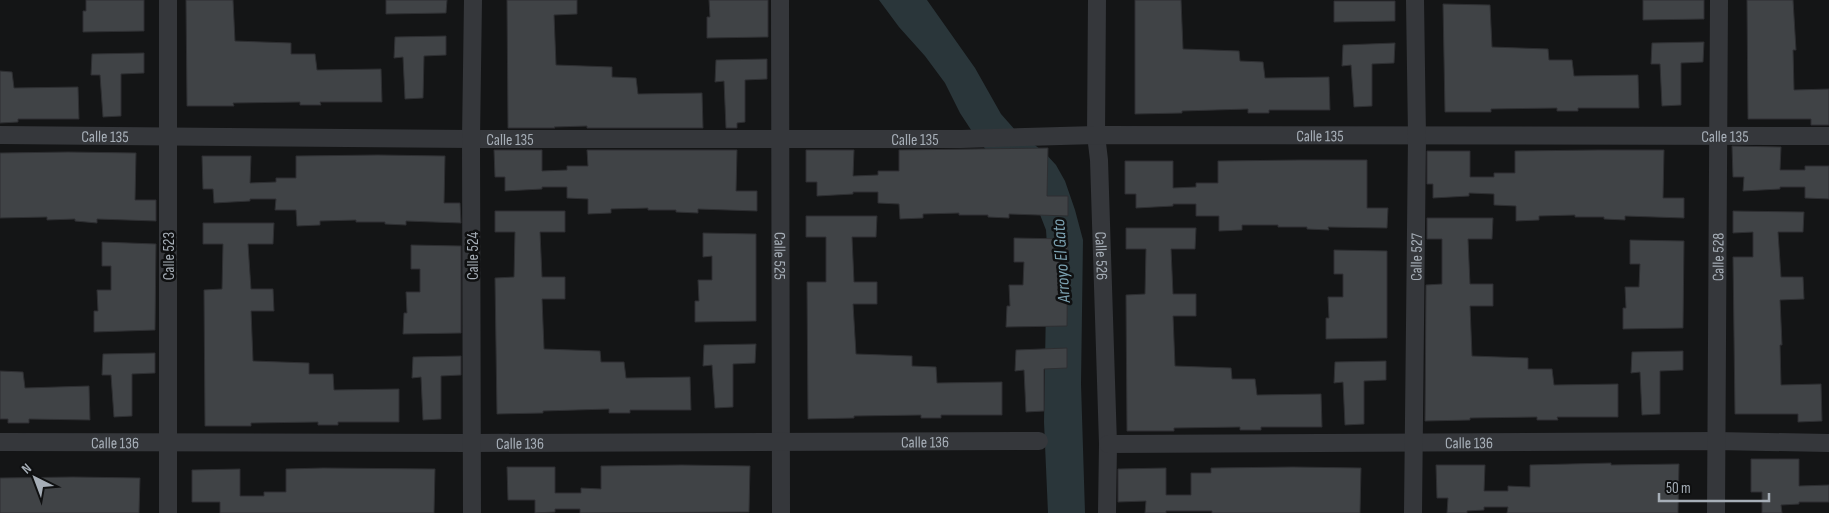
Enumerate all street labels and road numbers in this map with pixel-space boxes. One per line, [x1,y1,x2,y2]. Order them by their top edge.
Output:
street label: Calle 135 [1296,127,1344,146]
street label: Calle 135 [81,128,129,147]
street label: Calle 135 [1701,128,1749,147]
street label: Calle 135 [486,131,534,150]
street label: Calle 135 [891,131,939,150]
street label: Calle 526 [1090,231,1111,280]
street label: Calle 523 [160,232,179,280]
street label: Calle 524 [464,232,483,280]
street label: Calle 525 [769,232,789,280]
street label: Calle 527 [1407,232,1427,281]
street label: Calle 528 [1709,233,1729,281]
street label: Calle 136 [901,433,949,452]
street label: Calle 136 [91,434,139,453]
street label: Calle 136 [1445,434,1493,453]
street label: Calle 136 [496,435,544,454]

